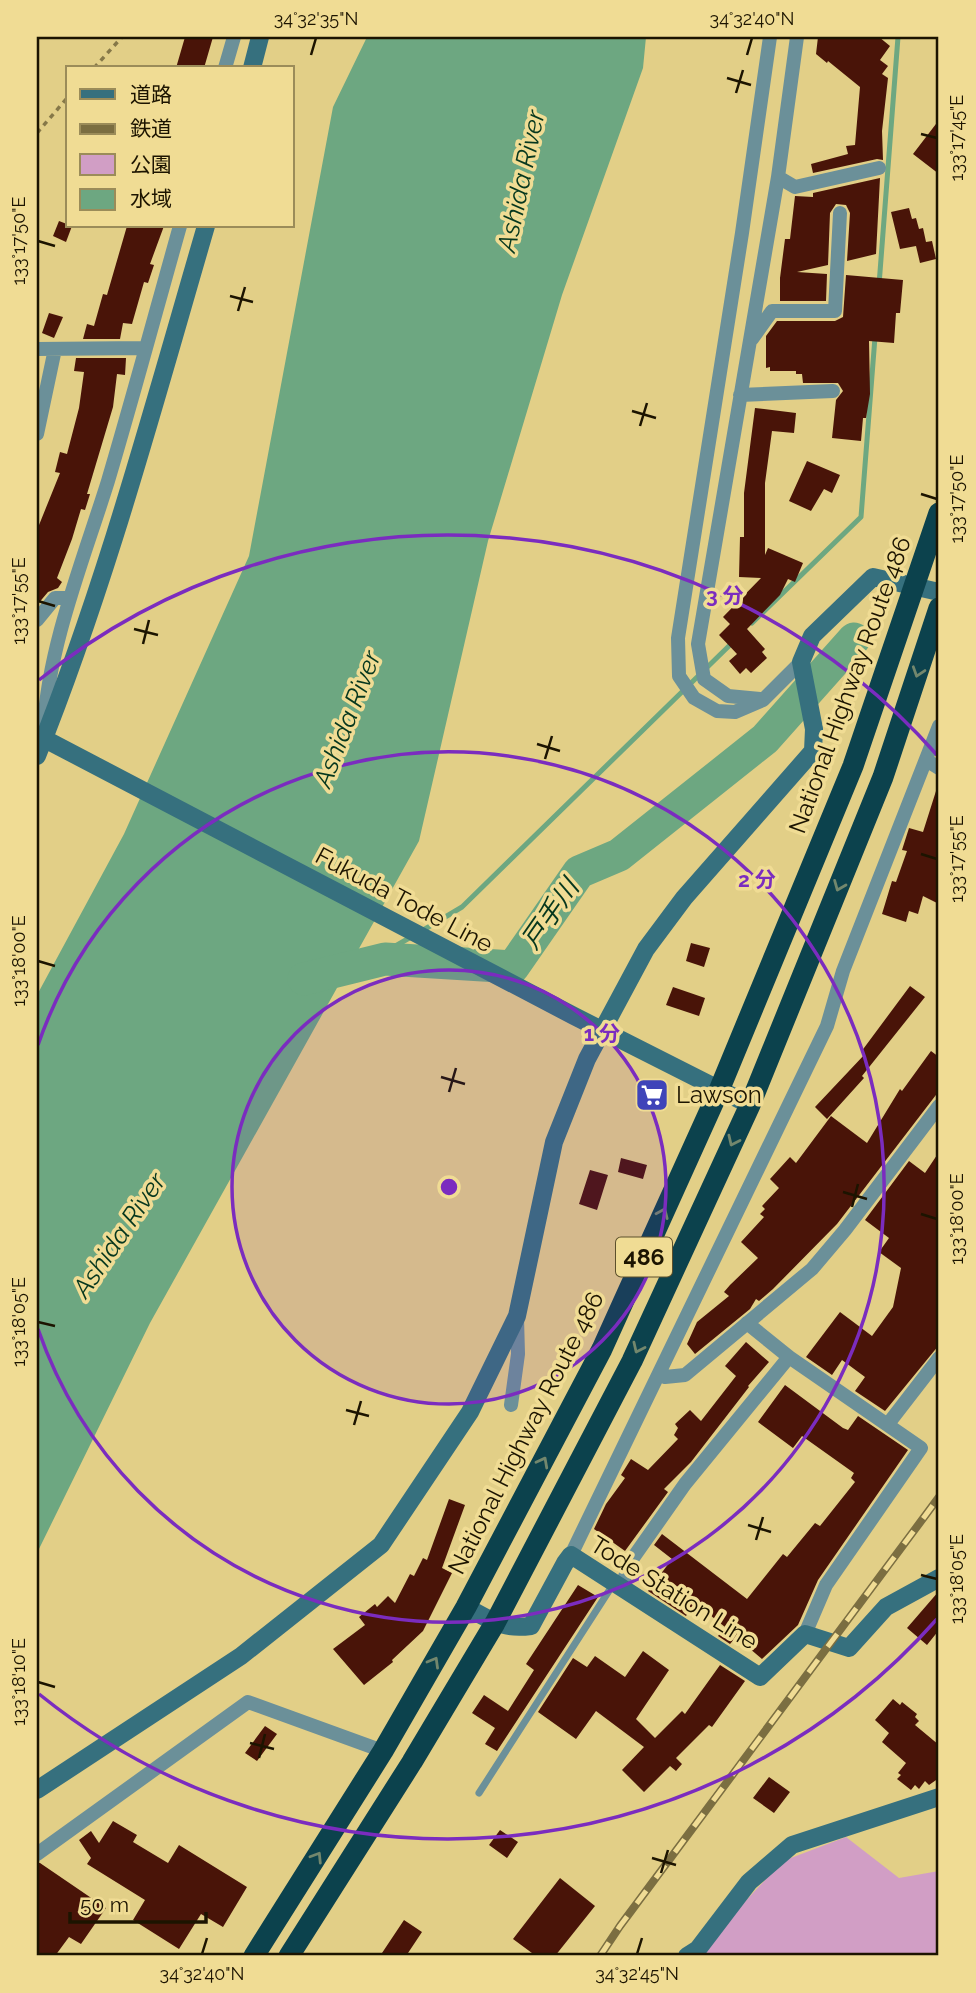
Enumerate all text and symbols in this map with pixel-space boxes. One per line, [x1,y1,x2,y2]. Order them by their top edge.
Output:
text: 34°32'35"N [274,8,358,29]
text: 34°32'40"N [710,8,794,29]
legend [66,66,294,228]
text: 道路 [130,82,172,107]
text: 133°17'45"E [946,95,967,181]
water label: Ashida River [491,107,551,256]
text: 鉄道 [130,116,172,141]
text: 公園 [130,152,172,177]
text: 水域 [130,186,172,211]
text: 133°17'50"E [8,197,29,285]
text: 133°17'50"E [946,455,967,543]
street label: National Highway Route 486 [782,533,917,837]
text: 133°17'55"E [8,557,29,645]
text: 3 分 [706,583,744,608]
water label: Ashida River [307,646,387,793]
one-way arrow [912,666,926,678]
text: 133°17'55"E [946,815,967,903]
street label: Fukuda Tode Line [311,841,498,959]
text: 2 分 [738,867,776,892]
water label: 戸手川 [515,871,586,955]
one-way arrow [833,879,847,891]
text: 133°18'00"E [8,915,29,1007]
text: 1 分 [584,1021,620,1046]
supermarket icon: Lawson [633,1076,671,1114]
place label: Lawson [676,1080,762,1109]
one-way arrow [727,1134,741,1146]
water label: Ashida River [65,1166,172,1305]
text: 133°18'00"E [946,1173,967,1265]
centre of rings [437,1175,461,1199]
one-way arrow [655,1208,669,1221]
road number: 486 [616,1238,672,1276]
text: 133°18'05"E [8,1277,29,1367]
street label: National Highway Route 486 [441,1287,610,1579]
one-way arrow [632,1340,646,1353]
one-way arrow [534,1457,548,1469]
street label: Tode Station Line [585,1529,763,1656]
text: 133°18'05"E [946,1534,967,1624]
text: 133°18'10"E [8,1638,29,1726]
one-way arrow [426,1657,439,1670]
one-way arrow [308,1851,321,1864]
scale bar [70,1881,206,1925]
text: 50 m [80,1892,129,1917]
text: 34°32'40"N [160,1963,244,1984]
text: 34°32'45"N [595,1963,679,1984]

